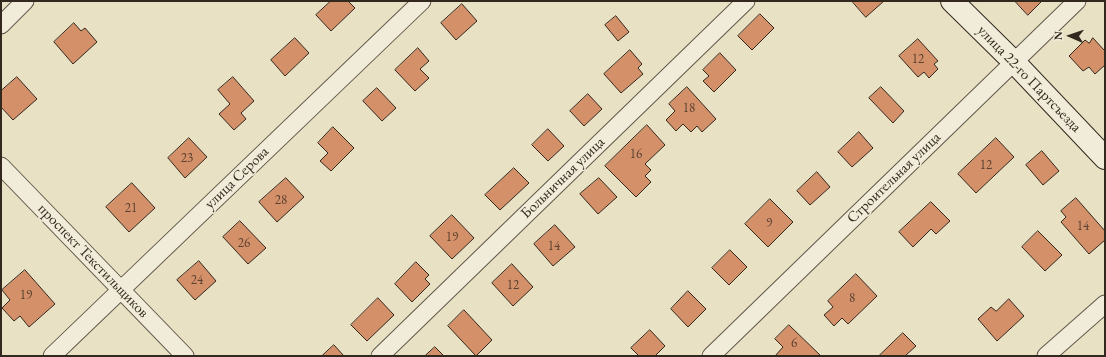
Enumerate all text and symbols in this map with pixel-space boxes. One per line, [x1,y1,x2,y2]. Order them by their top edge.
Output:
north arrow [1050,16,1090,56]
street label: улица 22-го Партсъезда [973,22,1085,136]
text: N [1051,31,1065,40]
house number: 12 [912,51,924,67]
house number: 18 [683,100,695,116]
street label: Строительная улица [843,129,945,227]
street label: Больничная улица [517,133,609,223]
street label: улица Серова [201,143,273,213]
house number: 16 [630,146,642,162]
house number: 23 [181,150,193,166]
house number: 12 [980,157,992,173]
house number: 28 [275,192,287,208]
street label: проспект Текстильщиков [34,200,152,322]
house number: 21 [125,200,137,216]
house number: 9 [766,215,772,231]
house number: 14 [1077,218,1089,234]
house number: 19 [446,229,458,245]
house number: 26 [238,235,250,251]
house number: 14 [548,238,560,254]
house number: 24 [191,272,203,288]
house number: 12 [507,277,519,293]
house number: 19 [20,287,32,303]
house number: 8 [849,290,855,306]
house number: 6 [791,335,797,351]

